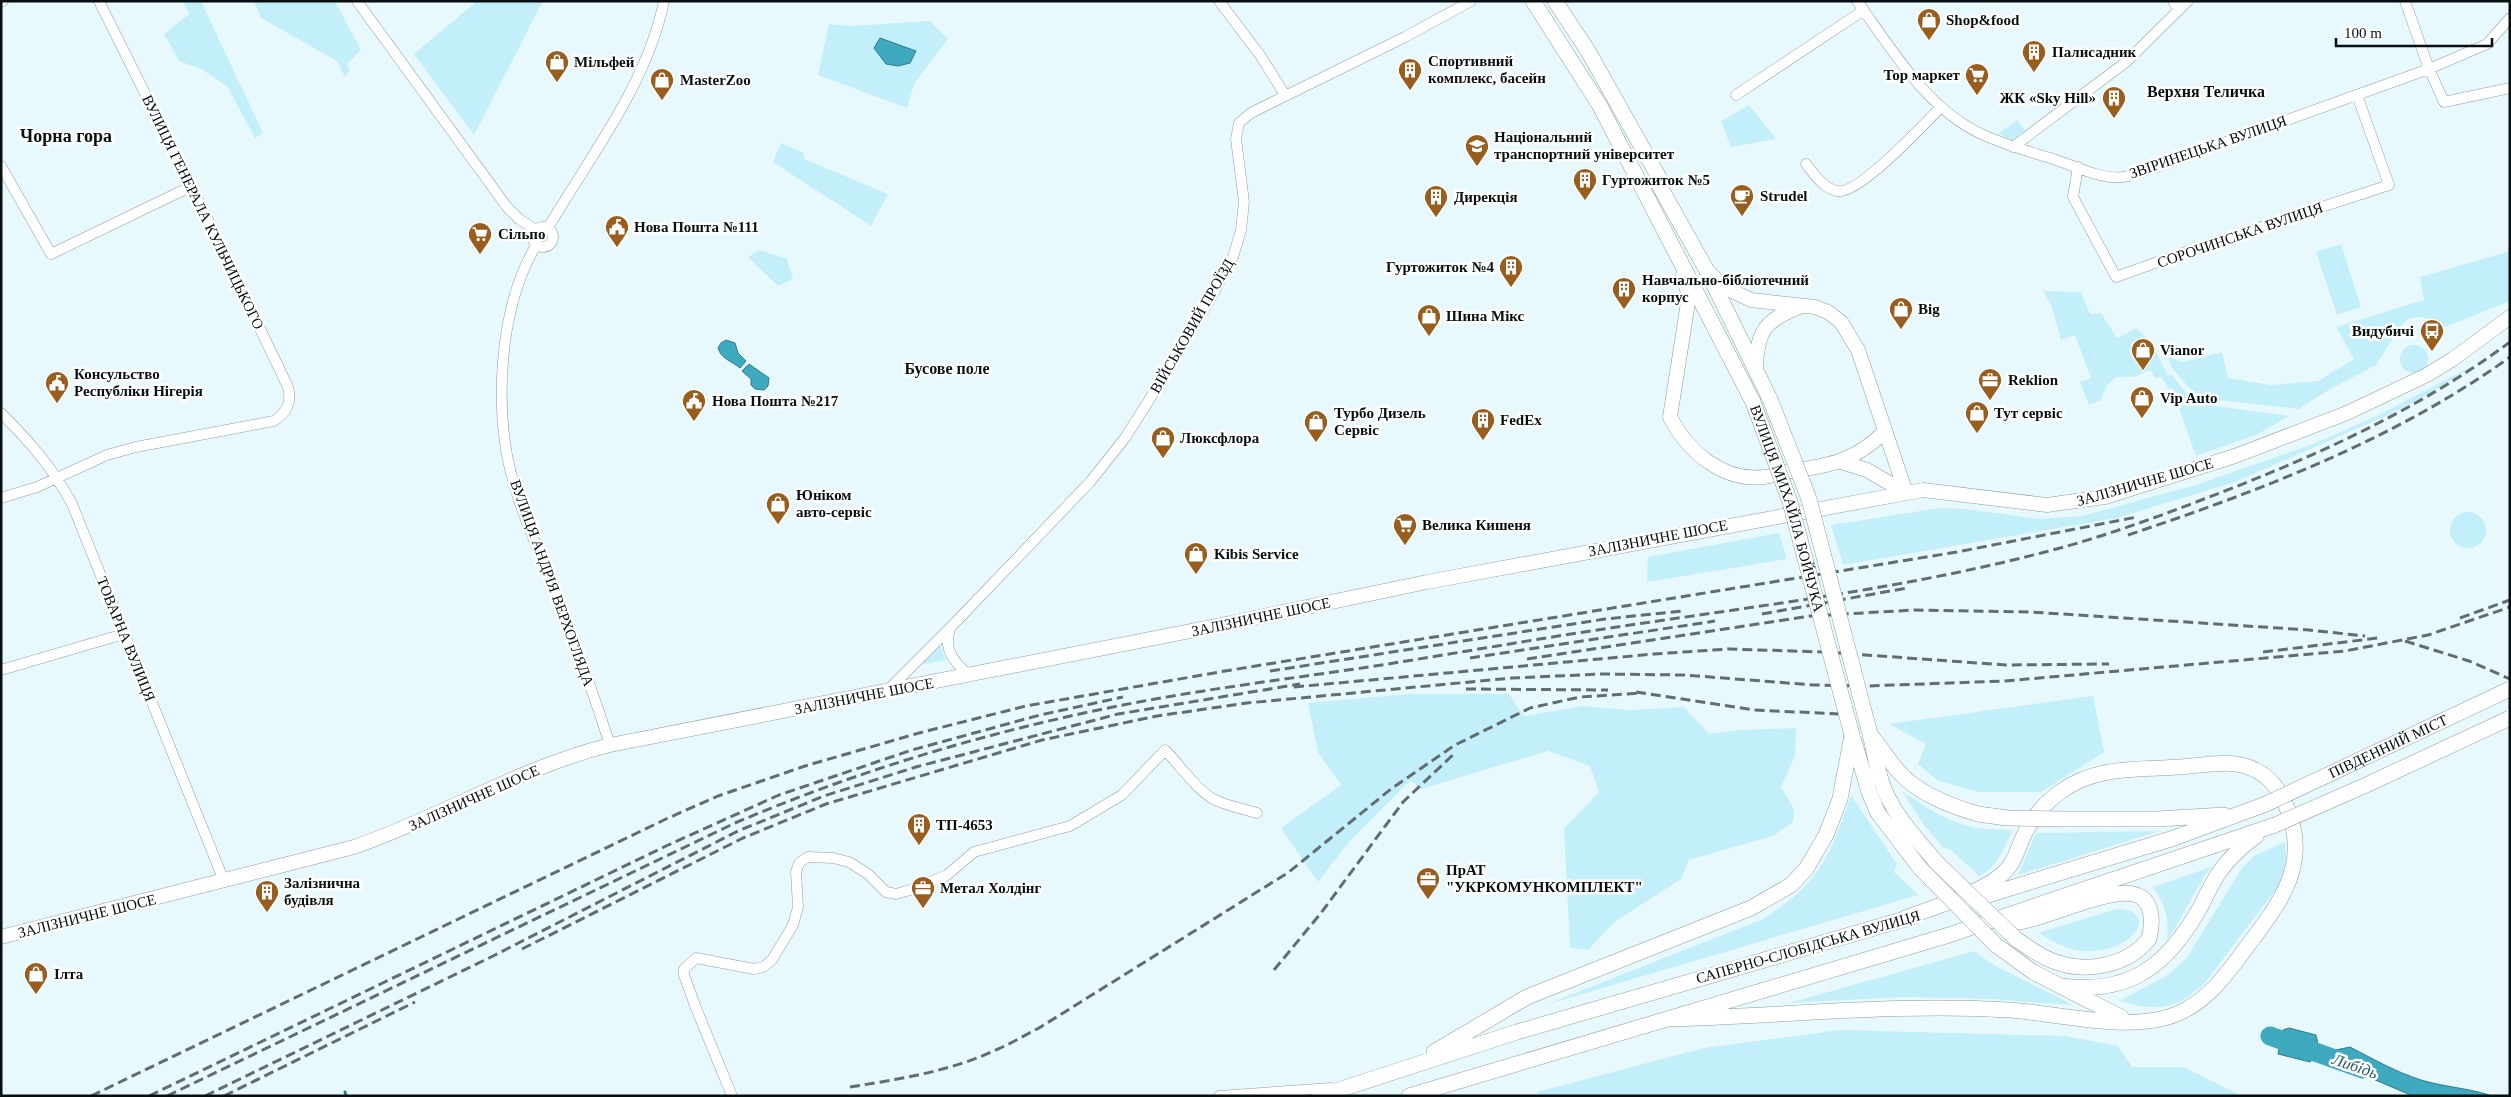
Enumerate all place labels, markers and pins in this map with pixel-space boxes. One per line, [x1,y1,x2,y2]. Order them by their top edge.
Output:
shop icon: Shop&food [1916,7,1942,41]
place label: Shop&food [1946,12,2020,28]
building icon: Палисадник [2021,39,2047,73]
place label: Палисадник [2052,44,2137,60]
shop icon: Мільфей [544,49,570,83]
place label: Спортивний комплекс, басейн [1428,53,1546,86]
place label: Мільфей [574,54,635,70]
building icon: Спортивний комплекс, басейн [1397,57,1423,91]
supermarket icon: Top маркет [1964,62,1990,96]
shop icon: MasterZoo [649,67,675,101]
place label: Top маркет [1884,67,1961,83]
place label: MasterZoo [680,72,751,88]
building icon: ЖК «Sky Hill» [2101,85,2127,119]
place label: ЖК «Sky Hill» [1999,90,2096,106]
place label: Національний транспортний університет [1494,129,1675,162]
school or university icon: Національний транспортний університет [1464,133,1490,167]
building icon: Гуртожиток №5 [1572,167,1598,201]
place label: Гуртожиток №5 [1602,172,1710,188]
cafe icon: Strudel [1729,183,1755,217]
building icon: Дирекція [1423,184,1449,218]
place label: Strudel [1760,188,1808,204]
place label: Дирекція [1454,189,1518,205]
public building icon: Нова Пошта №111 [604,214,630,248]
place label: Нова Пошта №111 [634,219,759,235]
supermarket icon: Сільпо [467,221,493,255]
place label: Сільпо [498,226,546,242]
building icon: Гуртожиток №4 [1498,254,1524,288]
place label: Гуртожиток №4 [1386,259,1494,275]
place label: Навчально-бібліотечний корпус [1642,272,1809,305]
building icon: Навчально-бібліотечний корпус [1611,276,1637,310]
shop icon: Big [1888,296,1914,330]
place label: Big [1918,301,1940,317]
shop icon: Шина Мікс [1416,303,1442,337]
place label: Шина Мікс [1446,308,1525,324]
bus stop icon: Видубичі [2419,318,2445,352]
place label: Видубичі [2352,323,2414,339]
shop icon: Vianor [2130,337,2156,371]
place label: Vianor [2160,342,2205,358]
place label: Консульство Республіки Нігерія [74,366,203,399]
office icon: Reklion [1977,367,2003,401]
public building icon: Консульство Республіки Нігерія [44,370,70,404]
place label: Reklion [2008,372,2059,388]
shop icon: Vip Auto [2129,385,2155,419]
public building icon: Нова Пошта №217 [681,388,707,422]
place label: Vip Auto [2160,390,2217,406]
place label: Нова Пошта №217 [712,393,839,409]
shop icon: Тут сервіс [1964,400,1990,434]
place label: Турбо Дизель Сервіс [1334,405,1426,438]
place label: Тут сервіс [1994,405,2063,421]
building icon: FedEx [1470,407,1496,441]
shop icon: Турбо Дизель Сервіс [1303,409,1329,443]
place label: FedEx [1500,412,1542,428]
shop icon: Люксфлора [1150,425,1176,459]
place label: Люксфлора [1180,430,1260,446]
place label: Юніком авто-сервіс [796,487,872,520]
shop icon: Юніком авто-сервіс [765,491,791,525]
supermarket icon: Велика Кишеня [1392,512,1418,546]
place label: Велика Кишеня [1422,517,1531,533]
shop icon: Kibis Service [1183,541,1209,575]
place label: Kibis Service [1214,546,1299,562]
building icon: ТП-4653 [906,812,932,846]
place label: ТП-4653 [936,817,993,833]
place label: ПрАТ "УКРКОМУНКОМПЛЕКТ" [1446,862,1643,895]
office icon: ПрАТ "УКРКОМУНКОМПЛЕКТ" [1415,866,1441,900]
place label: Залізнична будівля [284,875,361,908]
office icon: Метал Холдінг [910,875,936,909]
building icon: Залізнична будівля [254,879,280,913]
place label: Метал Холдінг [940,880,1041,896]
shop icon: Ілта [23,961,49,995]
place label: Ілта [54,966,84,982]

